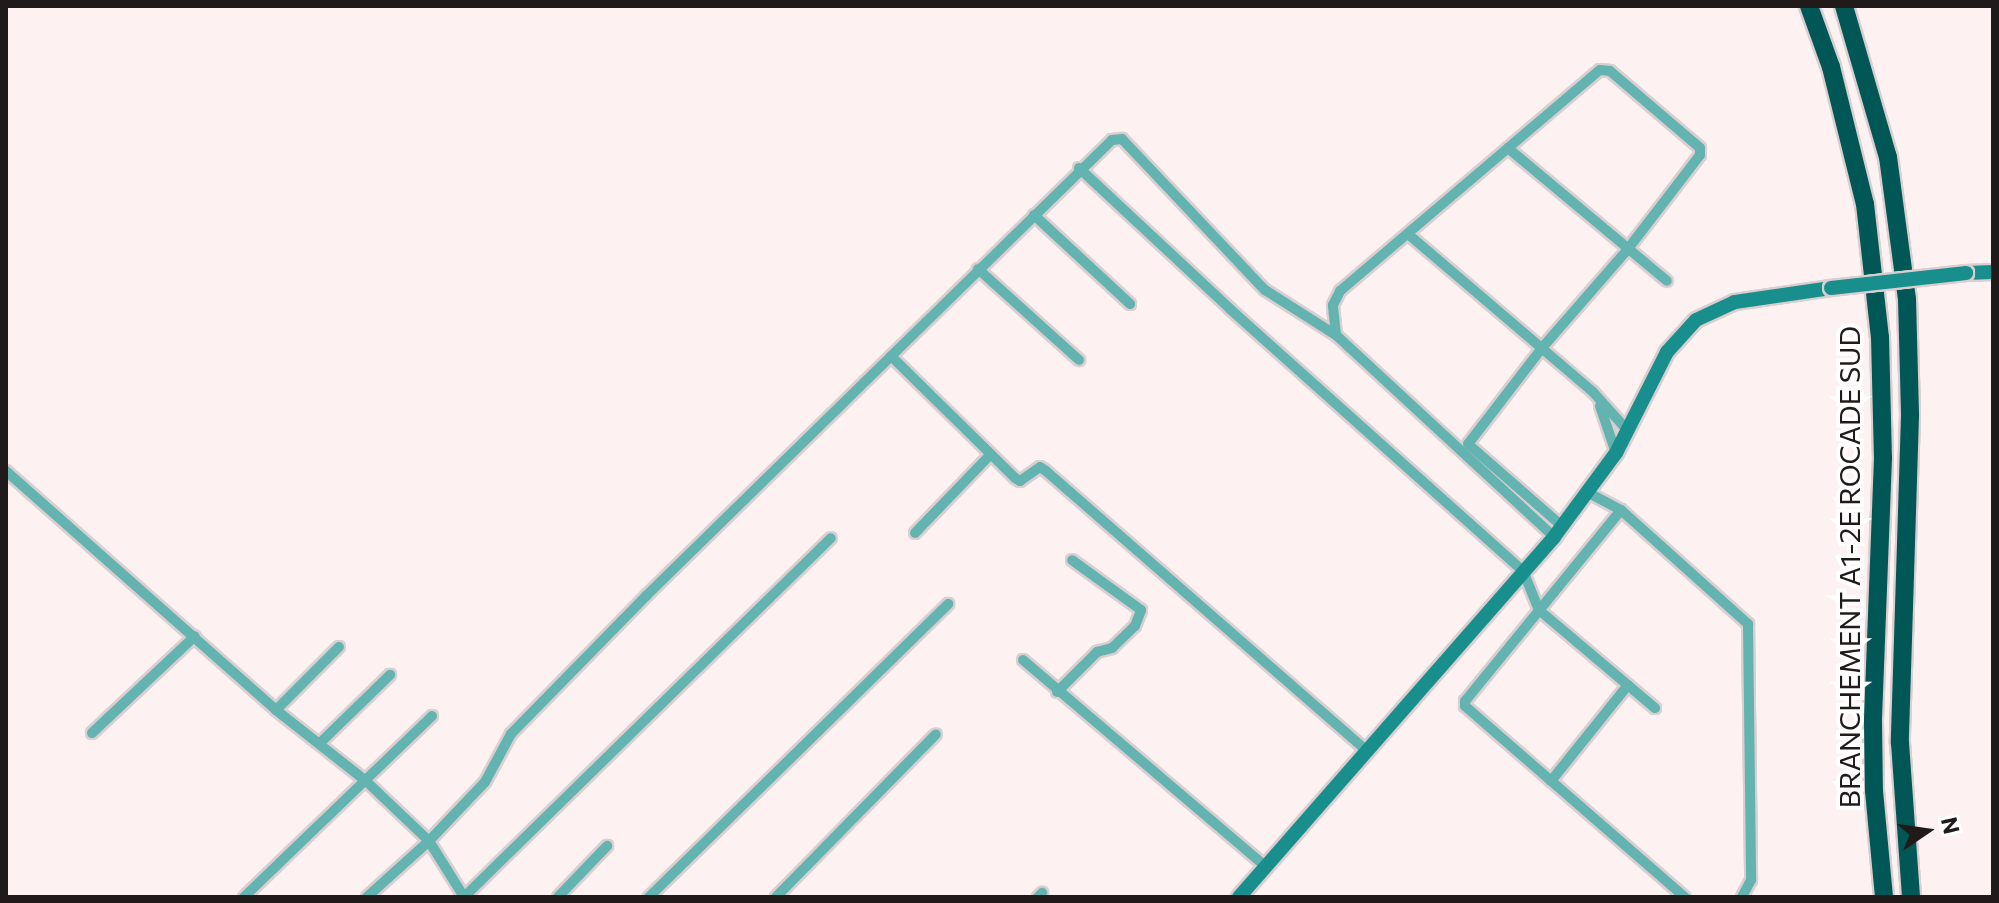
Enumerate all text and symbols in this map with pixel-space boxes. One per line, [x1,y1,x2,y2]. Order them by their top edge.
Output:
street label: BRANCHEMENT A1-2E ROCADE SUD [1832,326,1866,808]
north arrow [1887,791,1967,871]
text: N [1936,814,1966,837]

